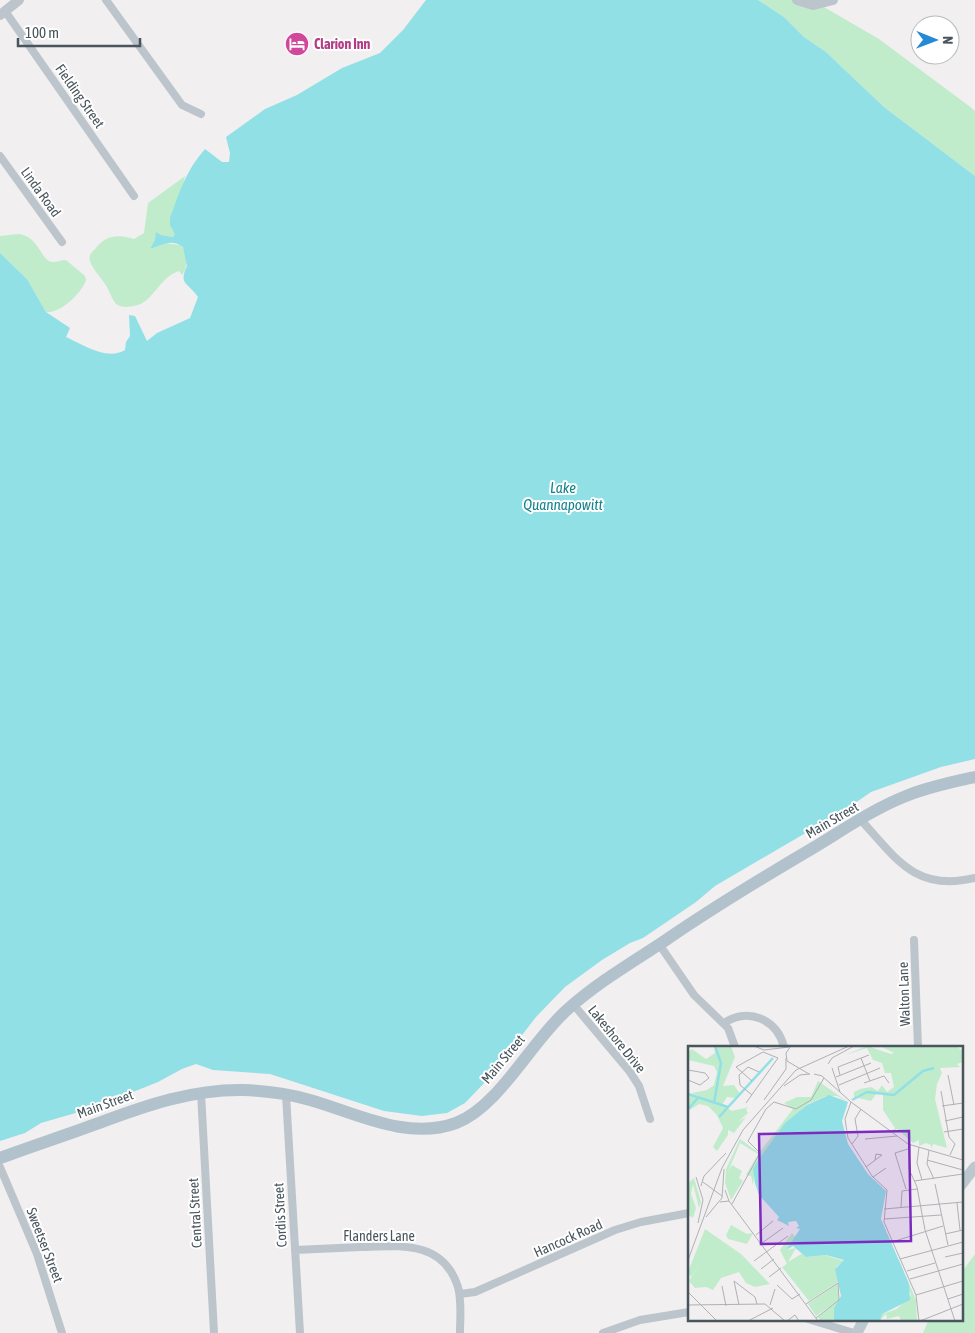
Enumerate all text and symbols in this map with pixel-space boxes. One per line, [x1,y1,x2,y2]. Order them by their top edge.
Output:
scale bar [18,15,140,47]
north arrow [910,15,960,65]
text: 100 m [25,24,59,41]
hotel icon: Clarion Inn [284,31,310,57]
place label: Clarion Inn [314,36,371,52]
text: N [940,36,956,44]
street label: Fielding Street [52,61,108,131]
street label: Linda Road [18,164,64,220]
water label: Lake Quannapowitt [523,479,603,513]
street label: Main Street [803,798,861,842]
street label: Walton Lane [895,962,913,1026]
street label: Lakeshore Drive [585,1002,649,1076]
street label: Main Street [478,1031,528,1087]
inset map [688,1046,962,1320]
street label: Main Street [75,1086,135,1122]
street label: Central Street [185,1178,205,1248]
street label: Cordis Street [270,1182,290,1248]
street label: Sweetser Street [23,1205,67,1285]
street label: Hancock Road [531,1216,605,1260]
street label: Flanders Lane [343,1228,415,1244]

